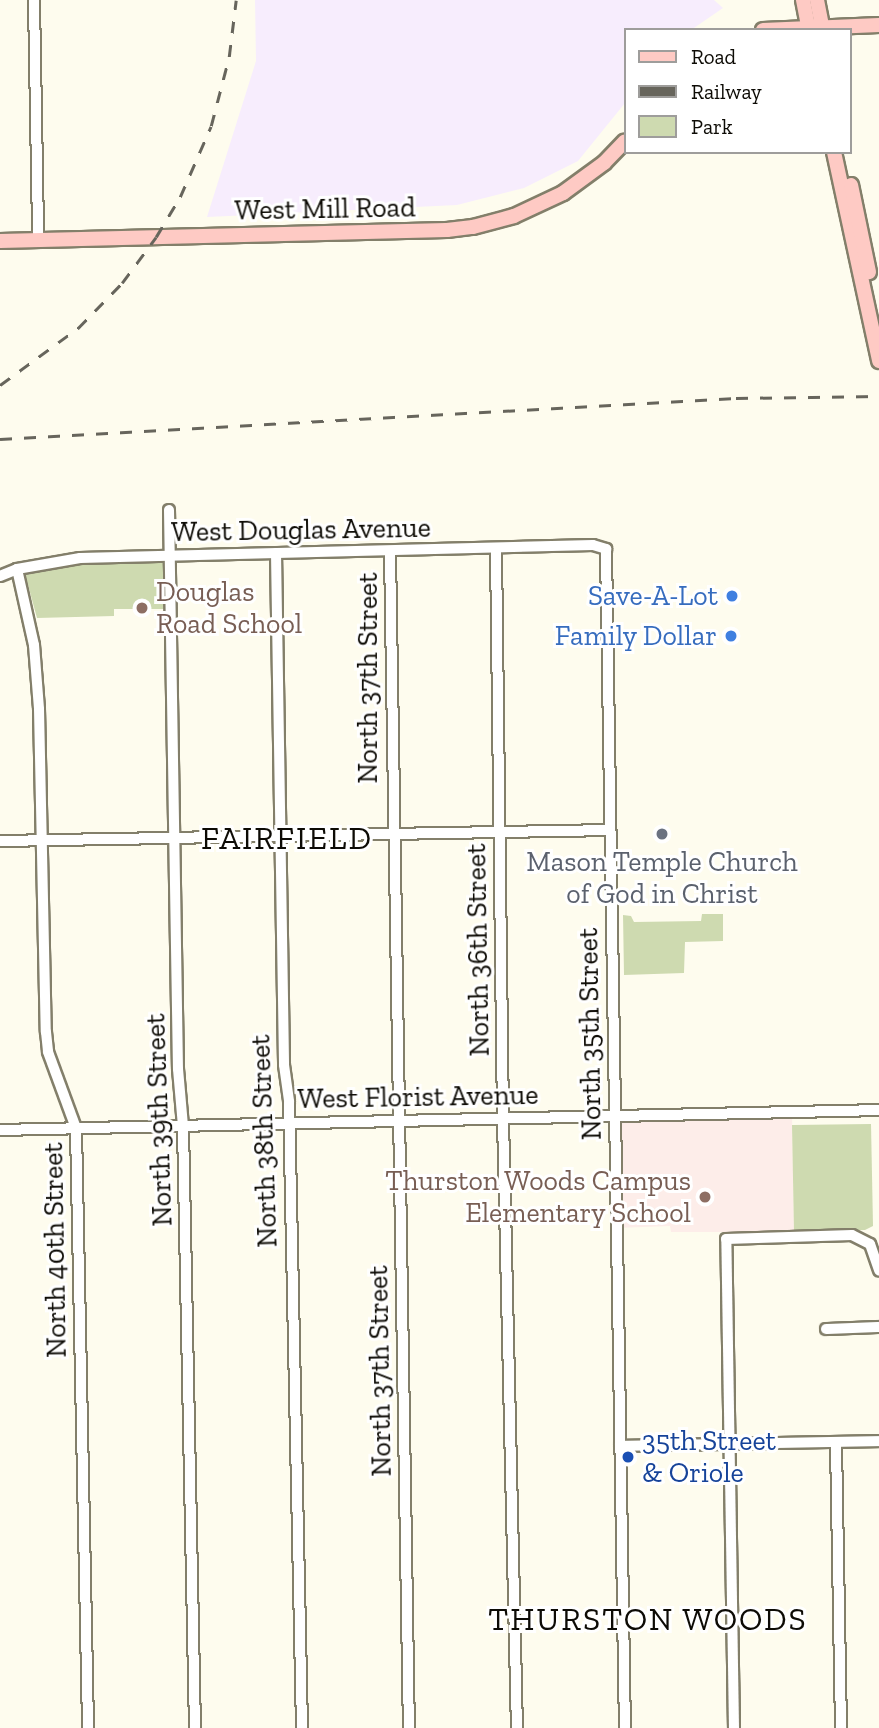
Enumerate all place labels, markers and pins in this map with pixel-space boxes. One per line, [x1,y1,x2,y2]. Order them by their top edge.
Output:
place label: Douglas Road School [156,575,302,641]
place label: Save-A-Lot [588,579,718,613]
marker: Save-A-Lot [724,588,740,604]
marker: Douglas Road School [134,600,150,616]
place label: Family Dollar [554,619,717,653]
marker: Family Dollar [723,628,739,644]
marker: Mason Temple Church of God in Christ [654,826,670,842]
place label: Mason Temple Church of God in Christ [526,845,798,911]
place label: Thurston Woods Campus Elementary School [384,1164,691,1230]
marker: Thurston Woods Campus Elementary School [697,1189,713,1205]
place label: 35th Street & Oriole [642,1424,776,1490]
marker: 35th Street & Oriole [620,1449,636,1465]

